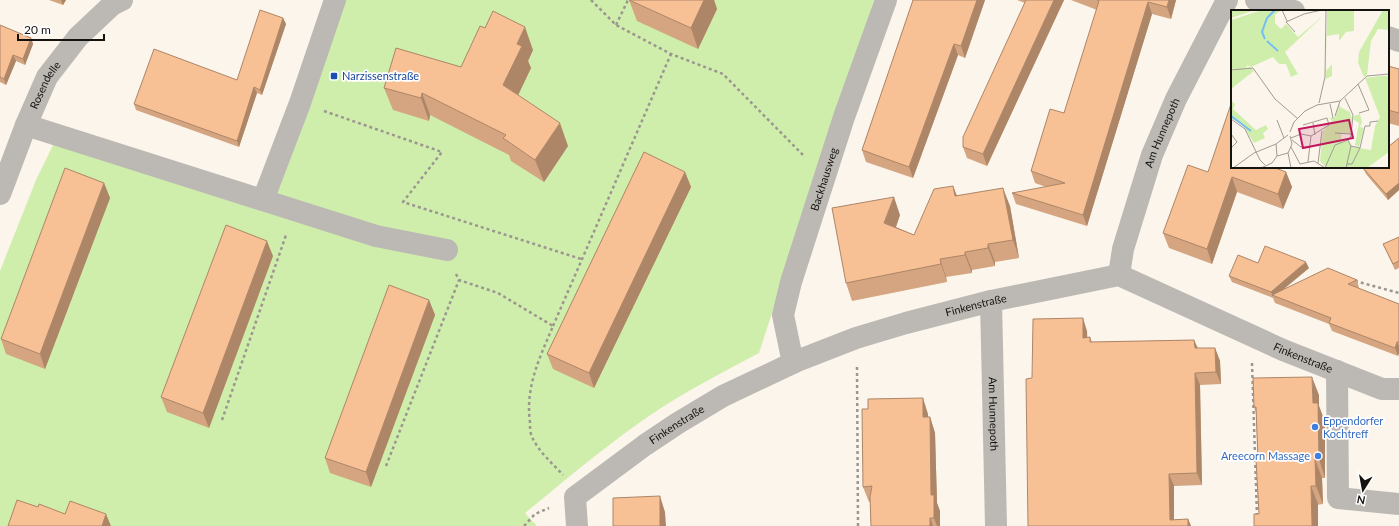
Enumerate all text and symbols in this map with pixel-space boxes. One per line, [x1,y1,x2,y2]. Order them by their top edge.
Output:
inset map [1231,10,1389,168]
scale bar [18,16,104,42]
text: 20 m [24,22,51,37]
street label: Rosendelle [27,58,63,111]
place label: Narzissenstraße [342,69,419,82]
marker: Narzissenstraße [329,71,339,81]
street label: Am Hunnepoth [1142,96,1182,169]
street label: Backhausweg [807,145,840,212]
street label: Finkenstraße [944,291,1008,319]
street label: Finkenstraße [1272,340,1335,375]
street label: Am Hunnepoth [987,377,1001,451]
street label: Finkenstraße [646,402,706,446]
place label: Eppendorfer Kochtreff [1323,414,1383,440]
marker: Eppendorfer Kochtreff [1310,422,1320,432]
place label: Areecorn Massage [1221,449,1310,462]
marker: Areecorn Massage [1313,451,1323,461]
north arrow [1343,470,1383,510]
text: N [1356,493,1366,507]

